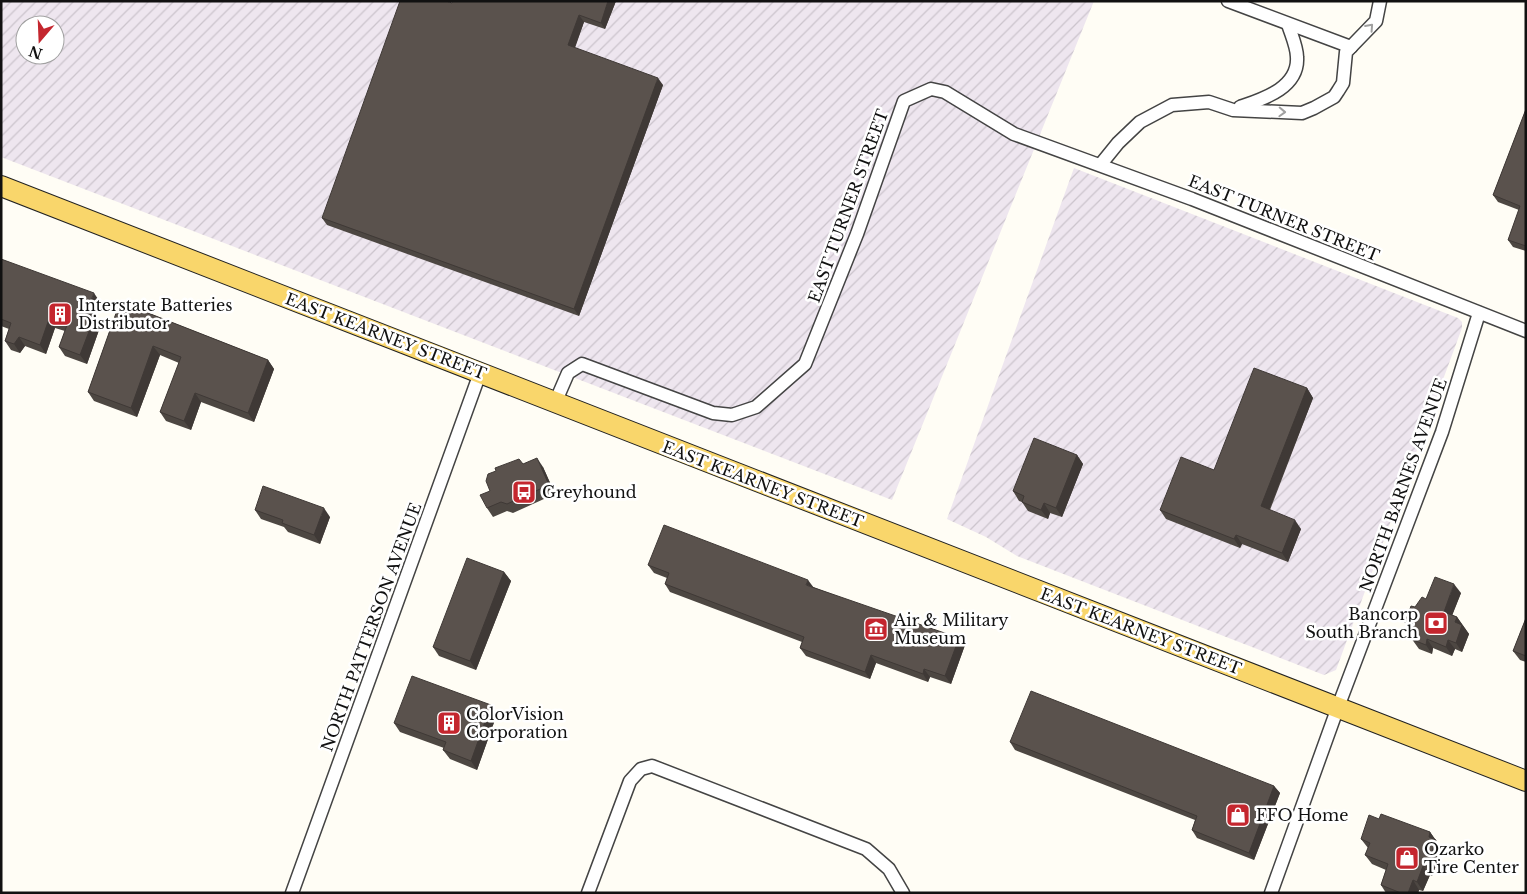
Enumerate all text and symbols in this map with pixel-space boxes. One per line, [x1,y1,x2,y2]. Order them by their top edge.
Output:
north arrow [15,15,65,65]
one-way arrow [1364,23,1373,32]
text: N [27,42,45,63]
street label: EAST TURNER STREET [804,106,892,305]
one-way arrow [1278,106,1286,117]
street label: EAST TURNER STREET [1186,170,1383,266]
street label: EAST KEARNEY STREET [283,288,489,384]
place label: Interstate Batteries Distributor [78,295,232,333]
building icon: Interstate Batteries Distributor [47,301,73,327]
street label: NORTH BARNES AVENUE [1355,375,1451,595]
street label: EAST KEARNEY STREET [660,436,866,532]
bus stop icon: Greyhound [511,479,537,505]
place label: Greyhound [542,482,637,502]
street label: NORTH PATTERSON AVENUE [317,500,425,754]
street label: EAST KEARNEY STREET [1038,583,1244,679]
place label: Bancorp South Branch [1305,604,1418,642]
place label: Air & Military Museum [893,610,1009,648]
bank icon: Bancorp South Branch [1423,610,1449,636]
museum icon: Air & Military Museum [863,616,889,642]
place label: ColorVision Corporation [466,704,568,742]
building icon: ColorVision Corporation [436,710,462,736]
shop icon: FFO Home [1225,802,1251,828]
place label: FFO Home [1256,805,1348,825]
place label: Ozarko Tire Center [1424,839,1519,877]
shop icon: Ozarko Tire Center [1394,845,1420,871]

